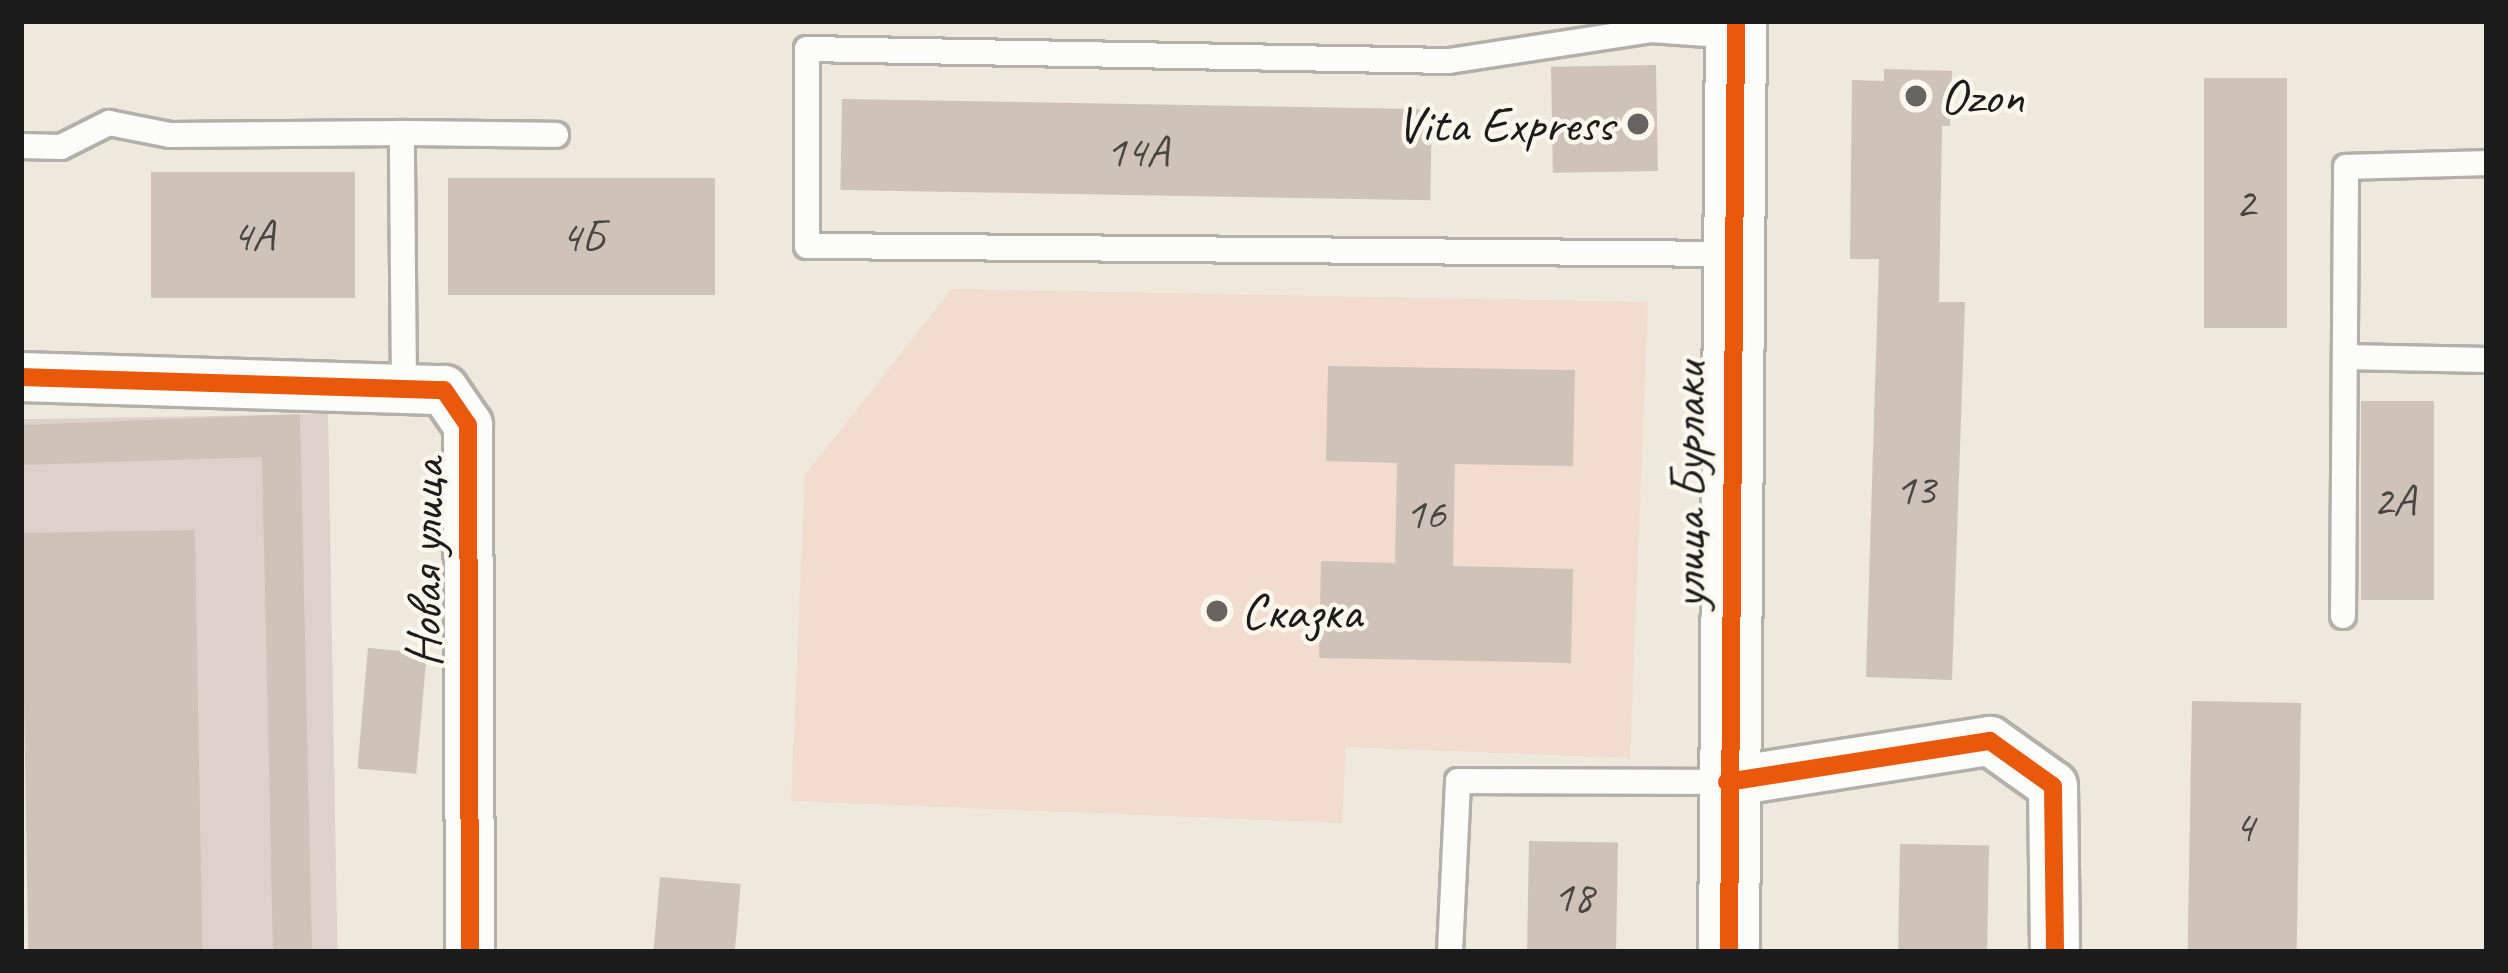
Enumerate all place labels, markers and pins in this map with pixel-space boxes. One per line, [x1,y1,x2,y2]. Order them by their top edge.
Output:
place label: Ozon [1940,65,2024,127]
marker: Ozon [1903,83,1929,109]
place label: Vita Express [1396,93,1614,155]
marker: Vita Express [1625,111,1651,137]
place label: Сказка [1241,580,1362,642]
marker: Сказка [1204,598,1230,624]

